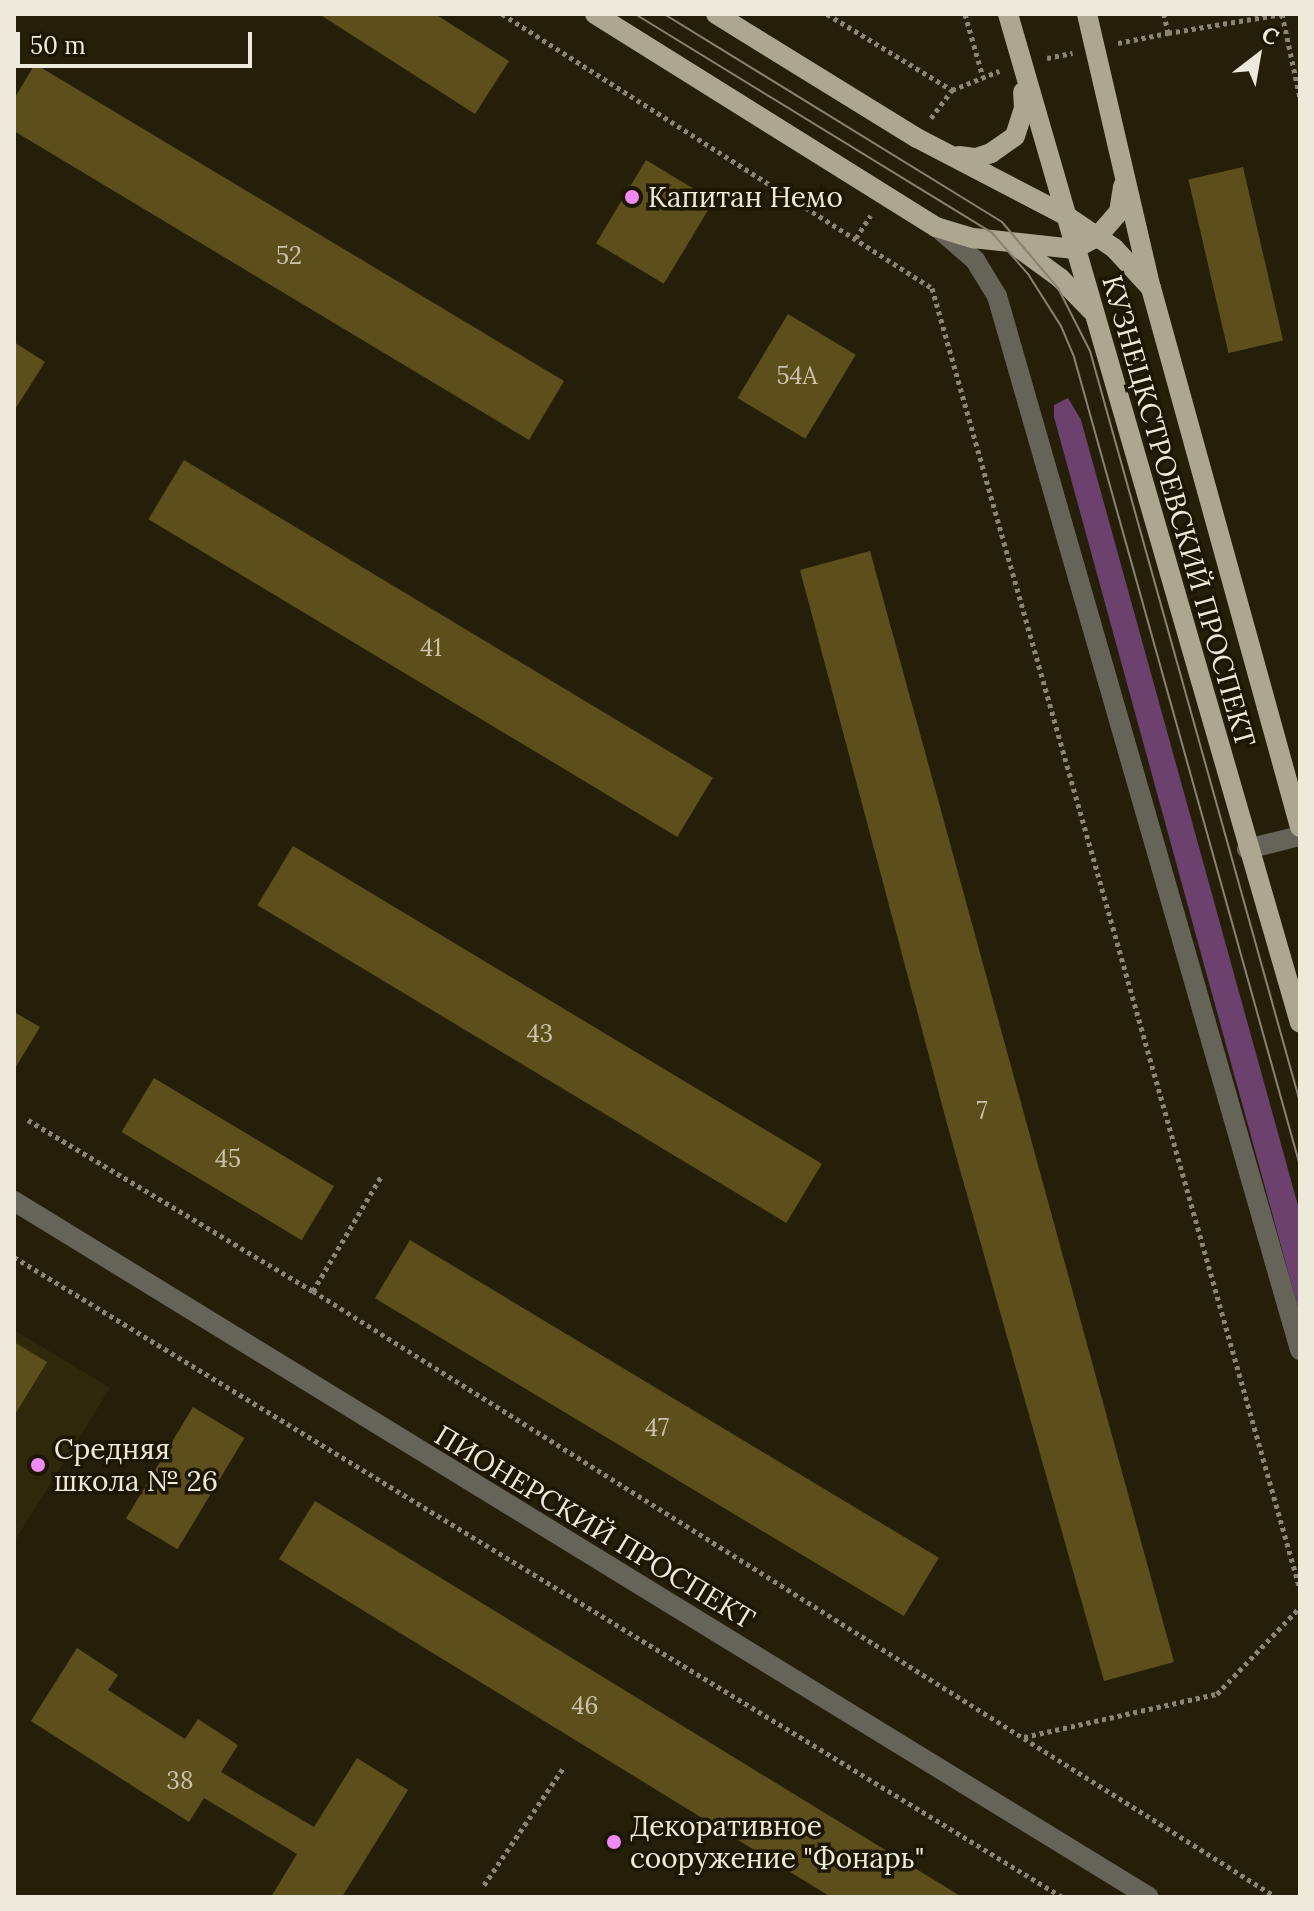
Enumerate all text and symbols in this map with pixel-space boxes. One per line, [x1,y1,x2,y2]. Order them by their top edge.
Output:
scale bar [20,16,256,66]
north arrow [1218,16,1298,96]
text: С [1257,20,1284,51]
text: 50 m [30,30,86,61]
place label: Капитан Немо [648,180,843,214]
marker: Капитан Немо [623,188,641,206]
house number: 52 [276,242,302,270]
street label: КУЗНЕЦКСТРОЕВСКИЙ ПРОСПЕКТ [1095,271,1263,751]
house number: 54А [776,362,818,390]
house number: 41 [420,634,442,662]
house number: 43 [527,1020,553,1048]
house number: 7 [976,1097,988,1125]
house number: 45 [215,1145,241,1173]
house number: 47 [645,1414,669,1442]
street label: ПИОНЕРСКИЙ ПРОСПЕКТ [429,1418,761,1636]
place label: Средняя школа № 26 [54,1432,218,1498]
marker: Средняя школа № 26 [29,1456,47,1474]
house number: 46 [572,1692,598,1720]
house number: 38 [167,1767,193,1795]
place label: Декоративное сооружение "Фонарь" [630,1809,925,1875]
marker: Декоративное сооружение "Фонарь" [605,1833,623,1851]

